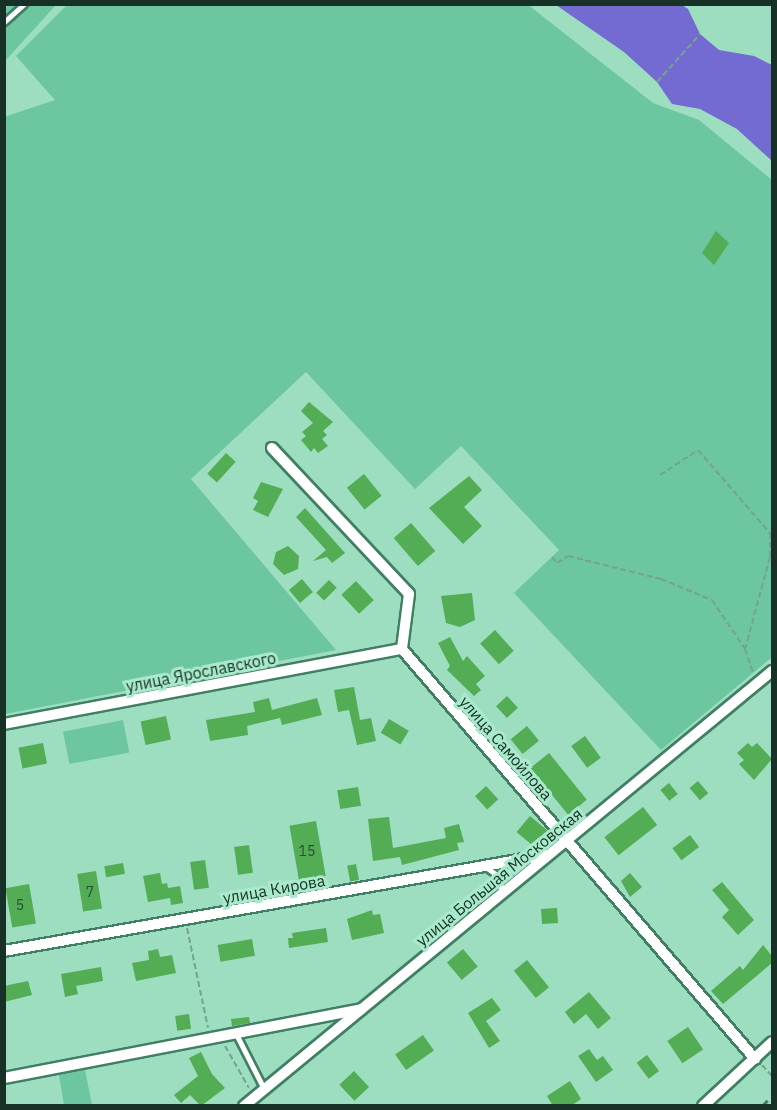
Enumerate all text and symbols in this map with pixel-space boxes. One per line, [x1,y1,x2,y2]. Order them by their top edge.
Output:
street label: улица Ярославского [124,648,278,696]
street label: улица Самойлова [456,692,556,804]
street label: улица Большая Московская [412,804,586,950]
house number: 15 [299,843,315,859]
street label: улица Кирова [221,871,327,907]
house number: 7 [86,884,94,900]
house number: 5 [16,897,24,913]

